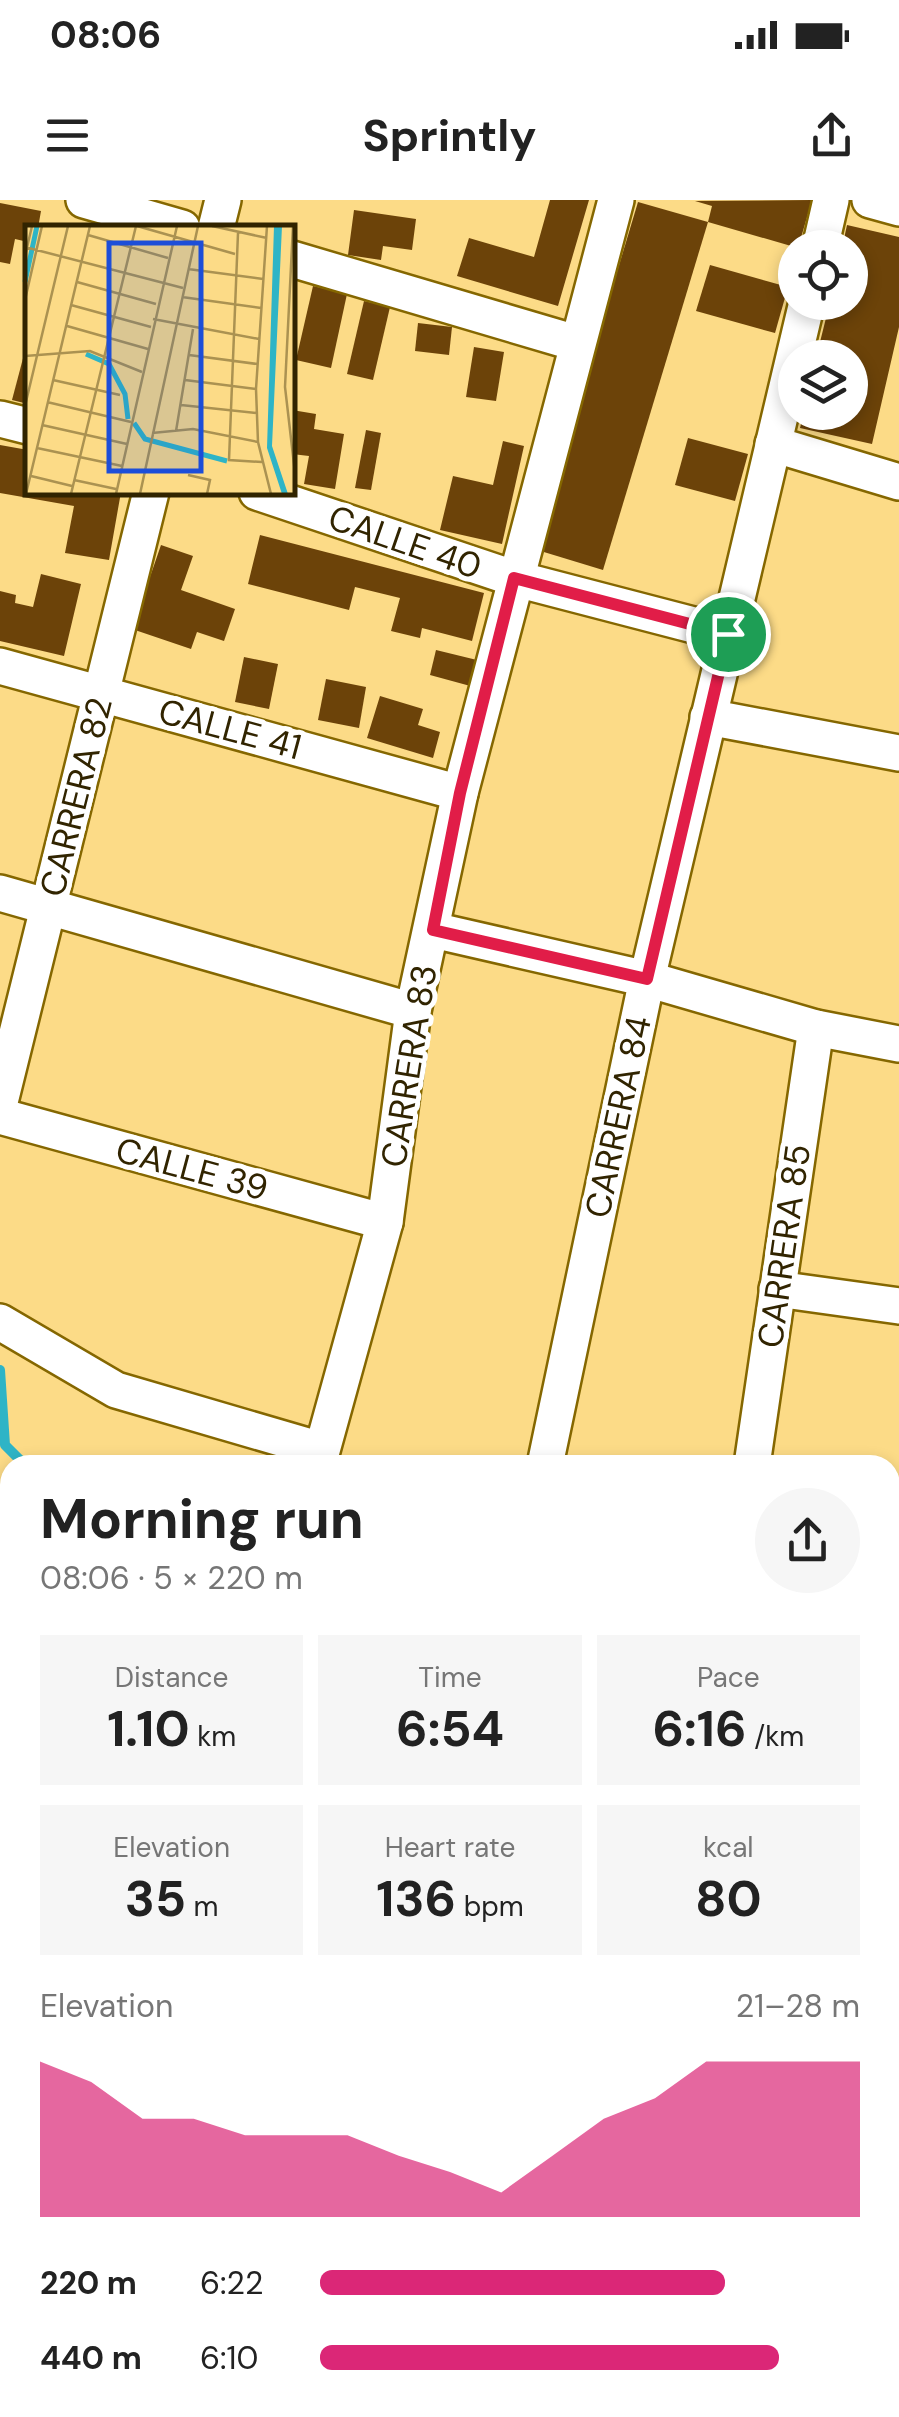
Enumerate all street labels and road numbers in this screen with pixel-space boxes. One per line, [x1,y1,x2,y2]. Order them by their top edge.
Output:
street label: CALLE 40 [322,494,488,590]
street label: CALLE 41 [154,688,306,770]
street label: CARRERA 82 [29,693,123,901]
street label: CARRERA 83 [370,961,448,1171]
street label: CARRERA 84 [574,1012,662,1222]
street label: CALLE 39 [111,1127,273,1211]
street label: CARRERA 85 [747,1141,821,1351]

